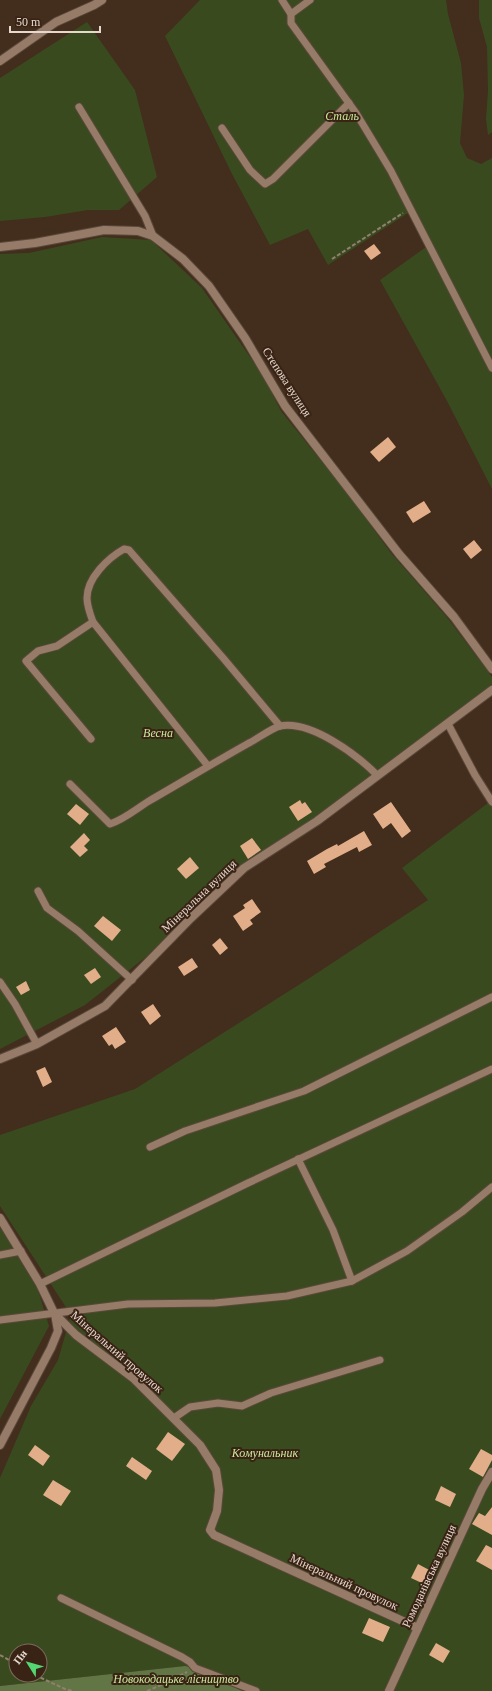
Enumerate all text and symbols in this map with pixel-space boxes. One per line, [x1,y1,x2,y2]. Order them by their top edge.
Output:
scale bar [10,8,100,34]
text: 50 m [16,15,41,29]
park label: Сталь [325,109,359,123]
street label: Степова вулиця [259,345,315,420]
park label: Весна [143,726,173,740]
street label: Мінеральна вулиця [159,856,240,935]
street label: Мінеральний провулок [68,1308,166,1396]
park label: Комунальник [231,1446,299,1460]
street label: Ромоданівська вулиця [399,1522,459,1630]
street label: Мінеральний провулок [288,1551,401,1613]
north arrow [8,1643,48,1683]
text: Пн [11,1647,30,1667]
park label: Новокодацьке лісництво [112,1672,239,1686]

